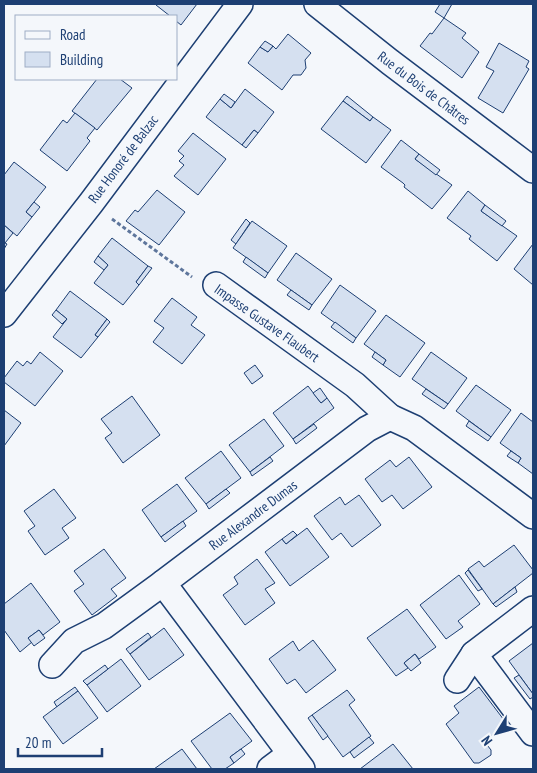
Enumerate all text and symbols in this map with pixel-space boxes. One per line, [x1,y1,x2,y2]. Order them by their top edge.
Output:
legend [15,15,178,80]
text: Road [60,25,86,44]
street label: Rue du Bois de Châtres [374,47,474,129]
text: Building [60,50,103,69]
street label: Rue Honoré de Balzac [84,111,162,207]
street label: Impasse Gustave Flaubert [211,280,323,366]
street label: Rue Alexandre Dumas [205,476,301,554]
north arrow [472,708,522,758]
scale bar [18,726,101,758]
text: N [477,732,496,749]
text: 20 m [25,733,51,752]

